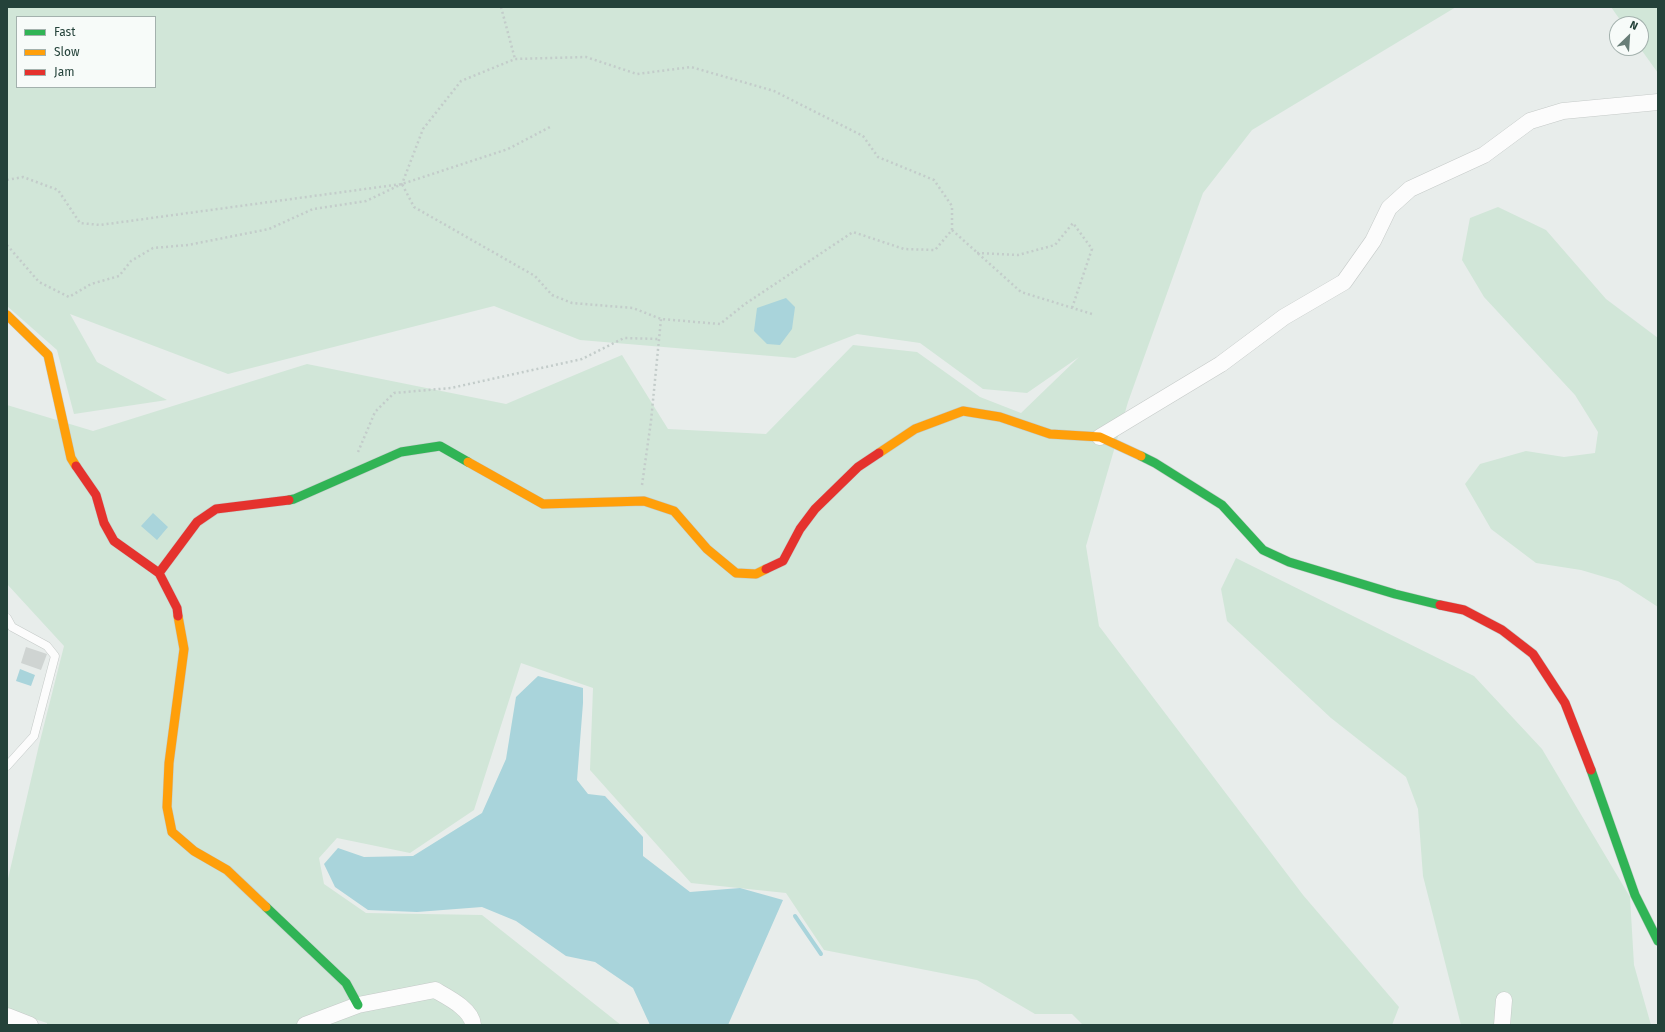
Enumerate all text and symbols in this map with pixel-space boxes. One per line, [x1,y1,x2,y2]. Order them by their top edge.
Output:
legend [16,16,156,88]
north arrow [1609,16,1649,56]
text: N [1628,18,1640,33]
text: Fast [54,25,76,39]
text: Slow [54,45,80,59]
text: Jam [54,65,74,79]

